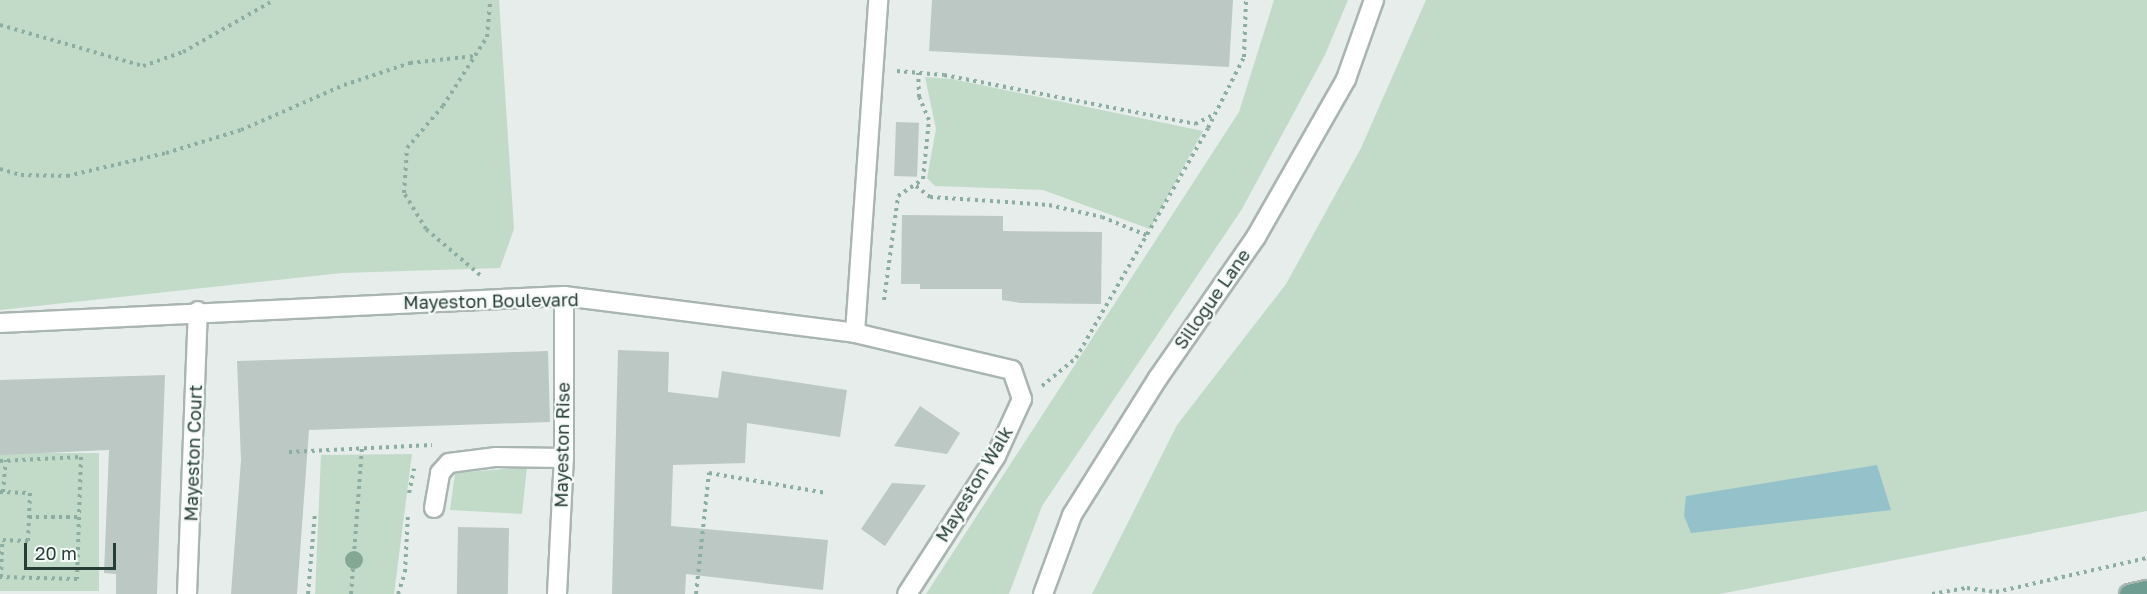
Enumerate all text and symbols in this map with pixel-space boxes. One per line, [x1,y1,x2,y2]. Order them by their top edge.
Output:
street label: Sillogue Lane [1169,245,1255,353]
street label: Mayeston Boulevard [403,289,579,313]
street label: Mayeston Rise [550,382,574,508]
street label: Mayeston Court [180,384,206,522]
street label: Mayeston Walk [931,422,1017,546]
scale bar [27,531,118,569]
text: 20 m [35,542,77,564]

